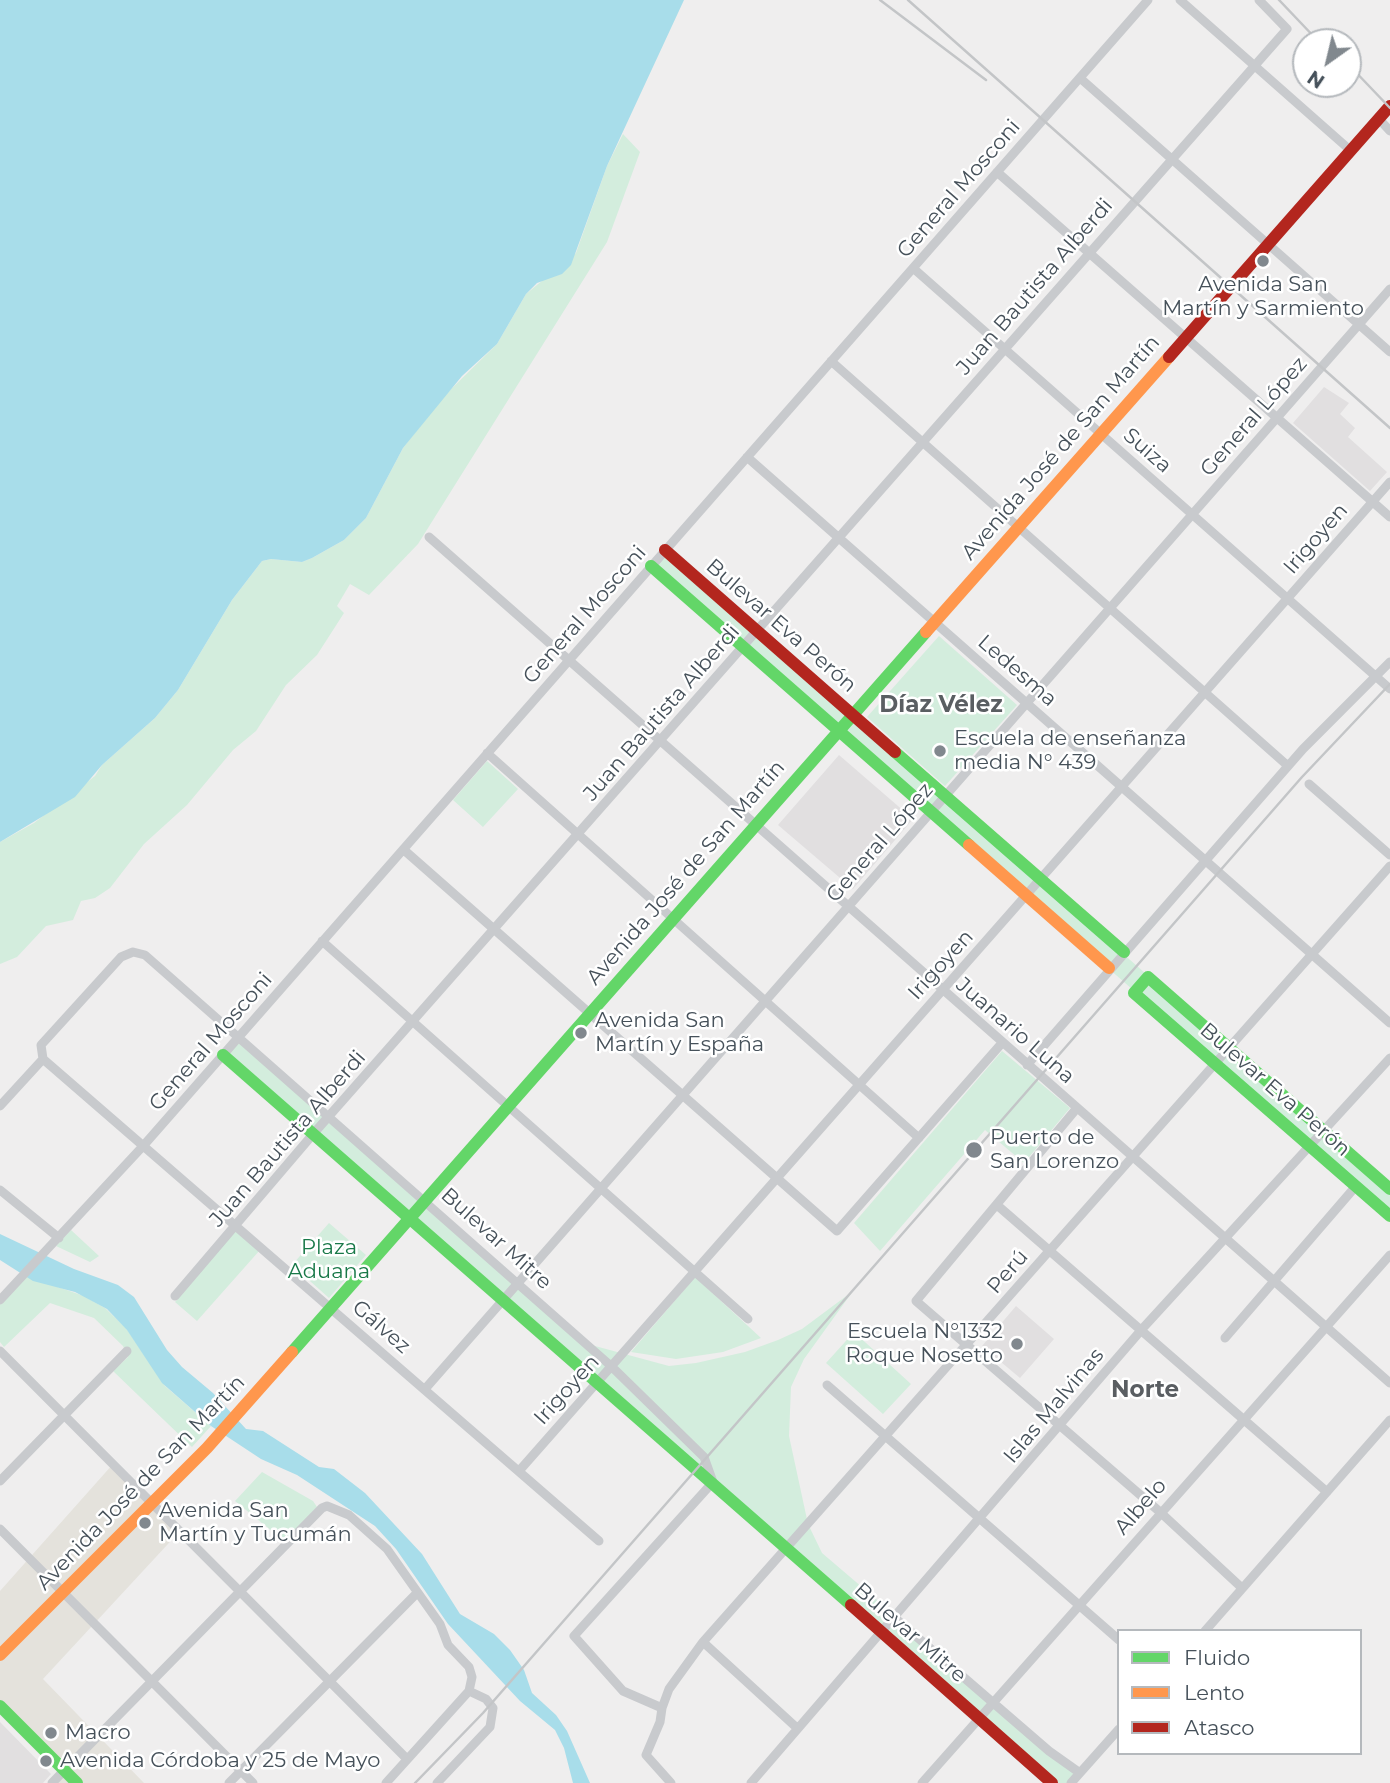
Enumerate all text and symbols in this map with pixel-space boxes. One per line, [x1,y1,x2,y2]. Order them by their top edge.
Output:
north arrow [1292,28,1362,98]
text: N [1303,65,1329,93]
street label: General Mosconi [892,115,1026,263]
street label: Juan Bautista Alberdi [952,194,1118,380]
marker: Avenida San Martín y Sarmiento [1255,253,1271,269]
place label: Avenida San Martín y Sarmiento [1162,272,1364,322]
street label: Avenida José de San Martín [957,331,1165,565]
street label: General López [1195,352,1313,482]
street label: Suiza [1118,423,1176,479]
street label: Irigoyen [1278,498,1354,580]
street label: General Mosconi [518,541,652,689]
street label: Bulevar Eva Perón [701,554,861,698]
street label: Juan Bautista Alberdi [579,620,745,806]
street label: Ledesma [972,630,1062,712]
district label: Díaz Vélez [879,691,1003,719]
place label: Escuela de enseñanza media N° 439 [954,726,1186,776]
marker: Escuela de enseñanza media N° 439 [932,743,948,759]
street label: Avenida José de San Martín [582,756,790,990]
street label: General López [821,778,939,908]
street label: Irigoyen [903,925,979,1005]
street label: General Mosconi [144,968,278,1116]
street label: Juanario Luna [950,973,1080,1089]
place label: Avenida San Martín y España [595,1008,764,1058]
street label: Bulevar Eva Perón [1195,1018,1355,1162]
marker: Avenida San Martín y España [573,1025,589,1041]
street label: Juan Bautista Alberdi [205,1046,371,1232]
place label: Puerto de San Lorenzo [990,1125,1119,1175]
marker: Puerto de San Lorenzo [964,1140,984,1160]
street label: Bulevar Mitre [435,1183,557,1295]
park label: Plaza Aduana [288,1235,370,1285]
street label: Perú [982,1245,1034,1299]
street label: Gálvez [347,1295,415,1359]
place label: Escuela N°1332 Roque Nosetto [845,1319,1003,1369]
marker: Escuela N°1332 Roque Nosetto [1009,1336,1025,1352]
street label: Islas Malvinas [999,1343,1109,1469]
street label: Irigoyen [529,1350,605,1430]
street label: Avenida José de San Martín [31,1370,251,1596]
district label: Norte [1111,1376,1179,1404]
street label: Albelo [1110,1474,1172,1540]
place label: Avenida San Martín y Tucumán [159,1498,352,1548]
marker: Avenida San Martín y Tucumán [137,1515,153,1531]
street label: Bulevar Mitre [849,1577,971,1689]
legend [1117,1629,1362,1755]
text: Fluido [1184,1645,1250,1670]
text: Lento [1184,1680,1244,1705]
text: Atasco [1184,1715,1255,1740]
place label: Macro [65,1720,131,1746]
marker: Macro [43,1725,59,1741]
place label: Avenida Córdoba y 25 de Mayo [60,1748,380,1774]
marker: Avenida Córdoba y 25 de Mayo [38,1753,54,1769]

